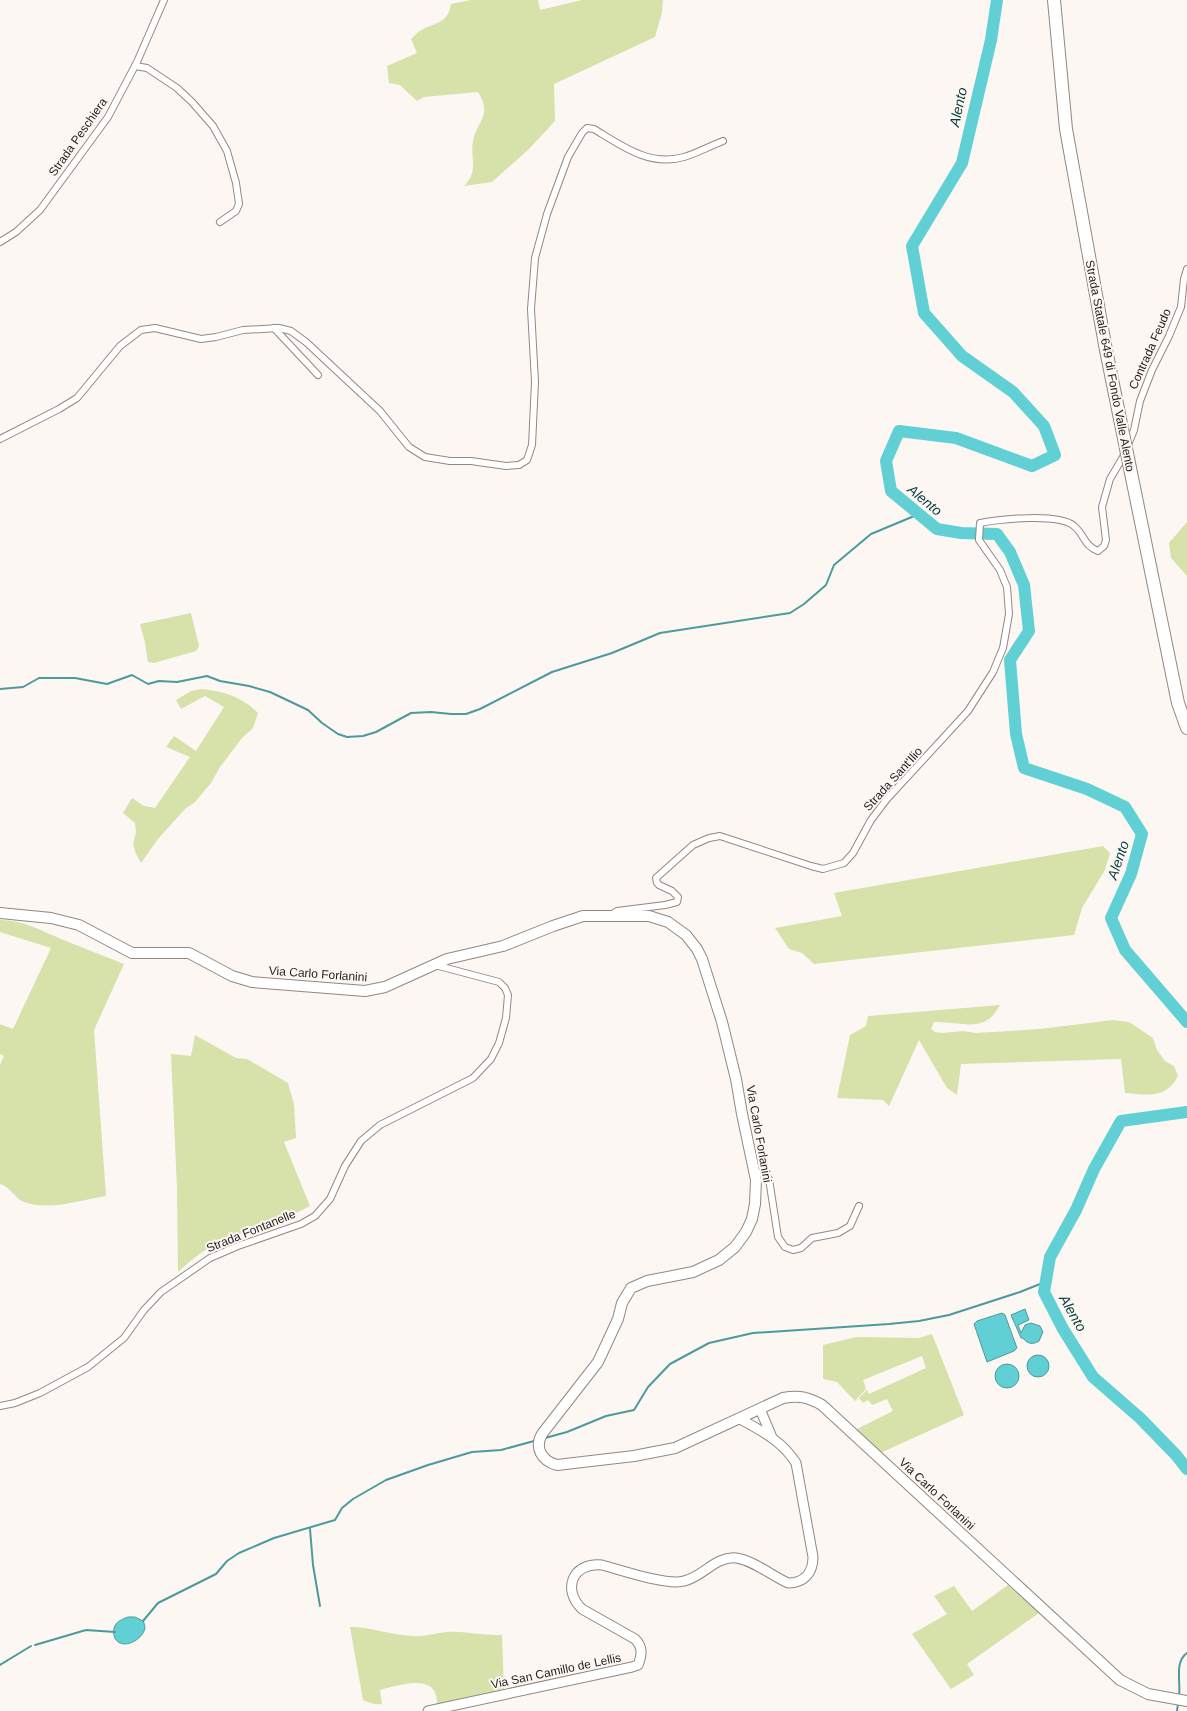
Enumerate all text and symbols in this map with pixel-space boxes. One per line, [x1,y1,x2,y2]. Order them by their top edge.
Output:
water label: Alento [946,86,970,129]
street label: Strada Peschiera [46,95,110,179]
street label: Strada Statale 649 di Fondo Valle Alento [1083,259,1137,473]
street label: Contrada Feudo [1126,306,1174,391]
water label: Alento [904,480,946,519]
street label: Strada Sant'Ilio [861,744,926,814]
water label: Alento [1104,838,1132,882]
street label: Via Carlo Forlanini [268,964,368,984]
street label: Via Carlo Forlanini [744,1084,774,1184]
street label: Strada Fontanelle [204,1207,298,1255]
water label: Alento [1056,1291,1090,1334]
street label: Via Carlo Forlanini [896,1455,978,1533]
street label: Via San Camillo de Lellis [490,1650,622,1692]

